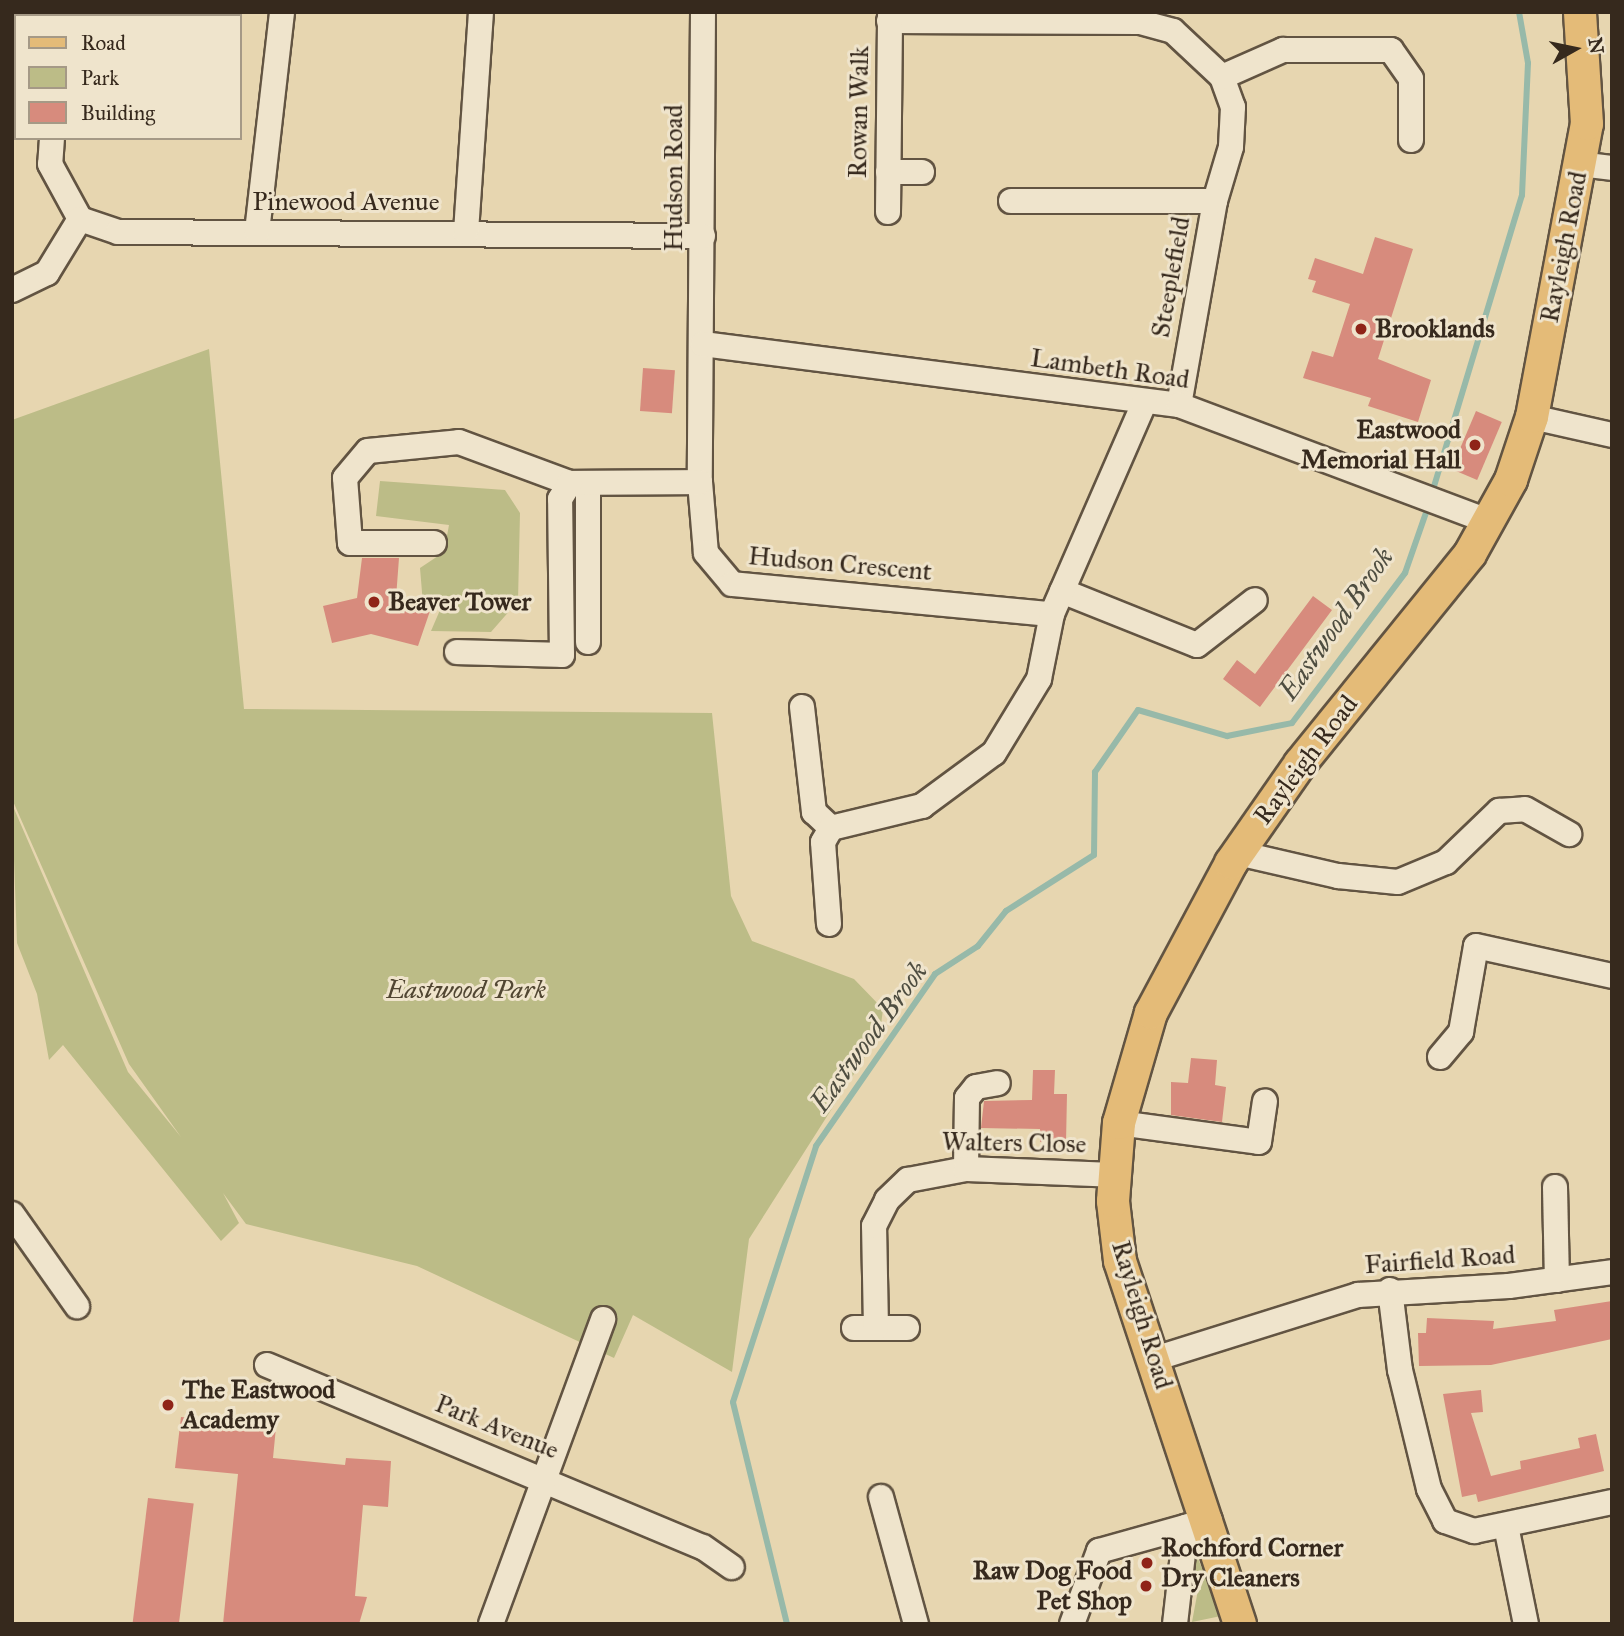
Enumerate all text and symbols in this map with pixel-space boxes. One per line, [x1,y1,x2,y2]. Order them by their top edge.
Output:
legend [14,14,242,140]
north arrow [1540,14,1610,84]
text: Road [81,30,126,56]
text: N [1584,36,1609,55]
street label: Rowan Walk [842,46,876,178]
text: Park [81,65,119,91]
text: Building [81,100,155,126]
street label: Hudson Road [658,105,690,251]
street label: Rayleigh Road [1534,169,1594,325]
street label: Pinewood Avenue [252,186,440,218]
street label: Steeplefield [1145,214,1197,340]
place label: Brooklands [1375,313,1495,345]
marker: Brooklands [1353,321,1369,337]
street label: Lambeth Road [1029,342,1191,396]
place label: Eastwood Memorial Hall [1301,414,1461,476]
marker: Eastwood Memorial Hall [1467,437,1483,453]
street label: Hudson Crescent [747,540,933,588]
water label: Eastwood Brook [1271,541,1401,707]
place label: Beaver Tower [388,586,531,618]
marker: Beaver Tower [366,594,382,610]
street label: Rayleigh Road [1247,689,1365,831]
water label: Eastwood Brook [803,955,935,1119]
park label: Eastwood Park [386,974,546,1006]
street label: Walters Close [942,1126,1086,1160]
street label: Rayleigh Road [1105,1237,1179,1393]
street label: Fairfield Road [1364,1239,1516,1281]
place label: The Eastwood Academy [182,1374,335,1436]
street label: Park Avenue [431,1388,563,1466]
marker: The Eastwood Academy [160,1397,176,1413]
place label: Rochford Corner Dry Cleaners [1161,1532,1343,1594]
place label: Raw Dog Food Pet Shop [973,1555,1132,1616]
marker: Rochford Corner Dry Cleaners [1139,1555,1155,1571]
marker: Raw Dog Food Pet Shop [1138,1578,1154,1594]

